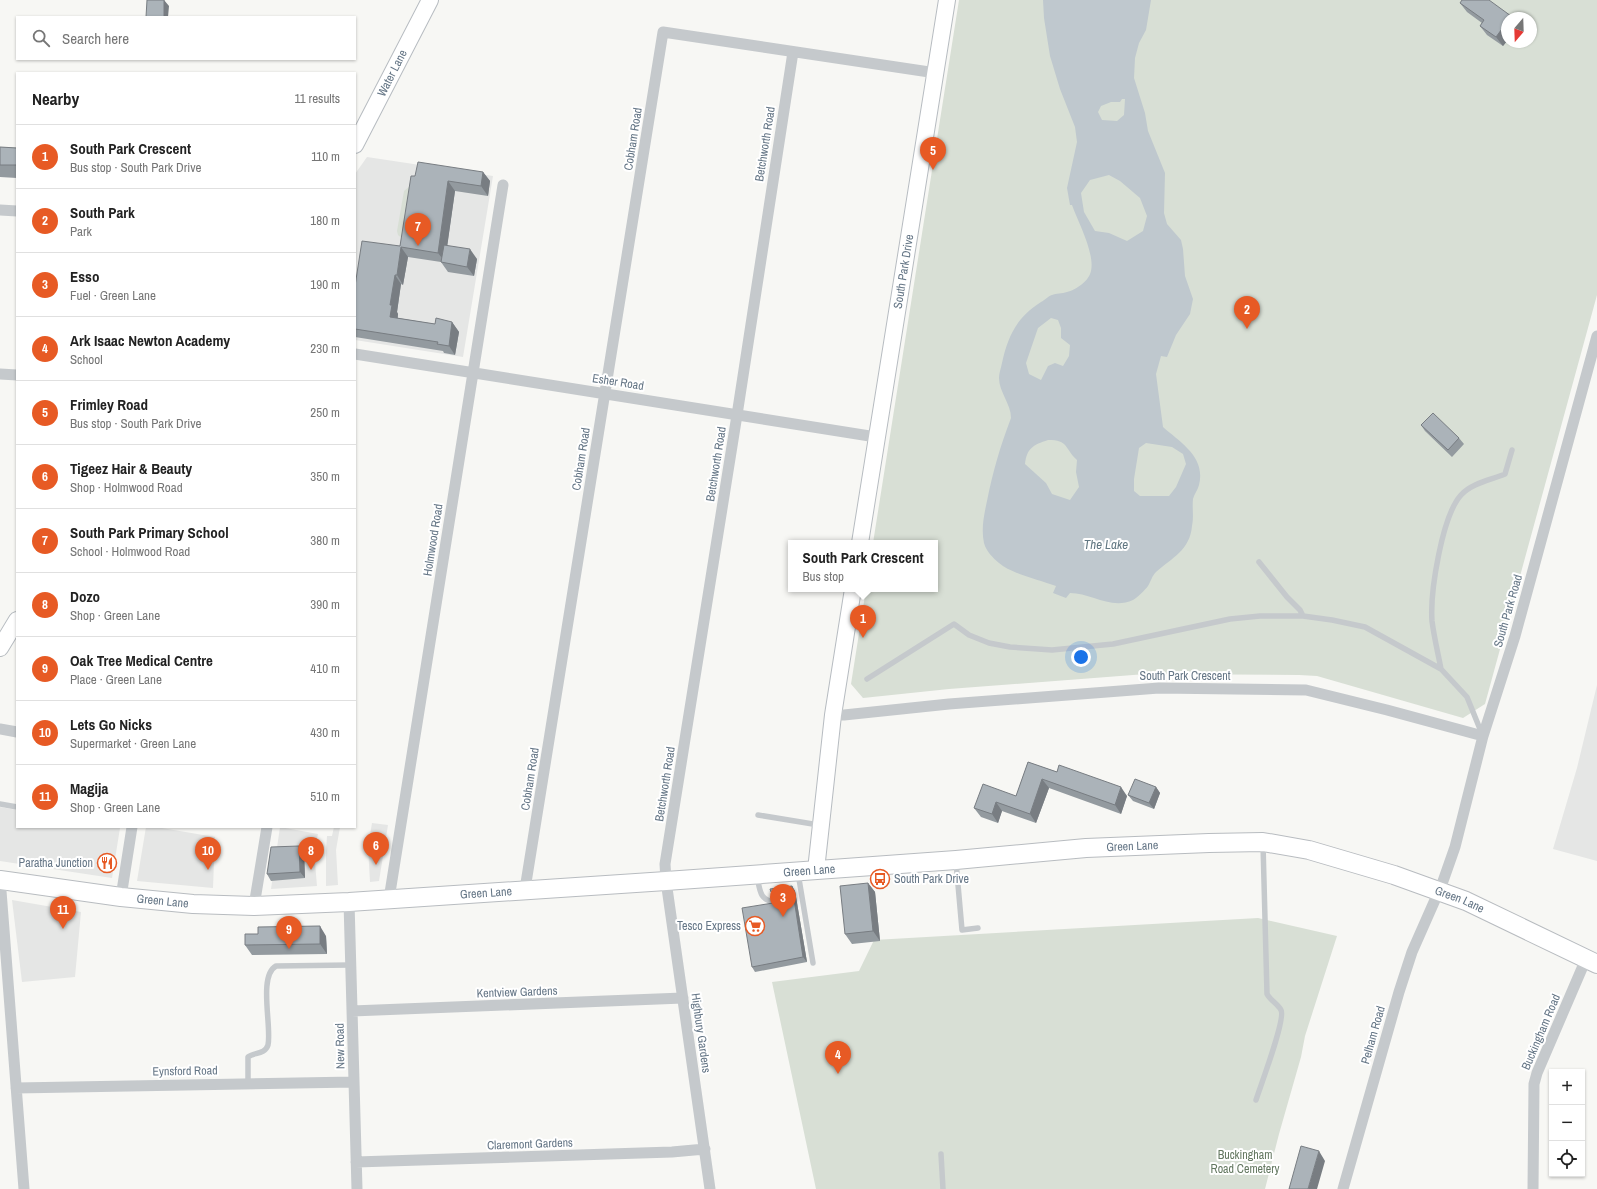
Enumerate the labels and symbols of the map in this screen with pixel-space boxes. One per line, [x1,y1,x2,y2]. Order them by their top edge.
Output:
north arrow [1501,12,1537,48]
street label: Water Lane [373,47,411,99]
street label: Betchworth Road [751,105,779,183]
street label: Cobham Road [620,106,646,172]
pin: 5 [920,137,946,170]
pin: 7 [405,213,431,246]
street label: South Park Drive [890,233,917,310]
pin: 2 [1234,296,1260,329]
street label: Esher Road [591,370,645,394]
street label: Betchworth Road [702,425,730,503]
street label: Cobham Road [568,426,594,492]
street label: Holmwood Road [419,503,447,577]
water label: The Lake [1084,536,1128,553]
street label: South Park Road [1490,573,1526,649]
pin: 1 [850,605,876,638]
your location [1071,647,1091,667]
street label: South Park Crescent [1140,668,1231,684]
street label: Betchworth Road [651,745,679,823]
street label: Cobham Road [517,746,543,812]
pin: 6 [363,832,389,865]
pin: 10 [195,837,221,870]
pin: 8 [298,837,324,870]
street label: Green Lane [1106,837,1159,855]
restaurant icon: Paratha Junction [96,852,118,874]
place label: Paratha Junction [19,855,93,871]
street label: Green Lane [783,861,836,880]
bus stop icon: South Park Drive [869,868,891,890]
place label: South Park Drive [894,871,969,887]
street label: Green Lane [1433,882,1487,917]
street label: Green Lane [460,883,513,903]
pin: 3 [770,884,796,917]
street label: Green Lane [136,891,189,912]
pin: 11 [50,896,76,929]
supermarket icon: Tesco Express [744,915,766,937]
pin: 9 [276,916,302,949]
place label: Tesco Express [677,918,741,934]
street label: Kentview Gardens [476,983,558,1001]
street label: Highbury Gardens [687,992,715,1074]
street label: Buckingham Road [1518,992,1564,1072]
street label: Pelham Road [1357,1004,1389,1066]
street label: New Road [332,1023,348,1069]
pin: 4 [825,1041,851,1074]
street label: Eynsford Road [152,1062,218,1080]
street label: Claremont Gardens [487,1135,573,1153]
park label: Buckingham Road Cemetery [1211,1147,1280,1177]

